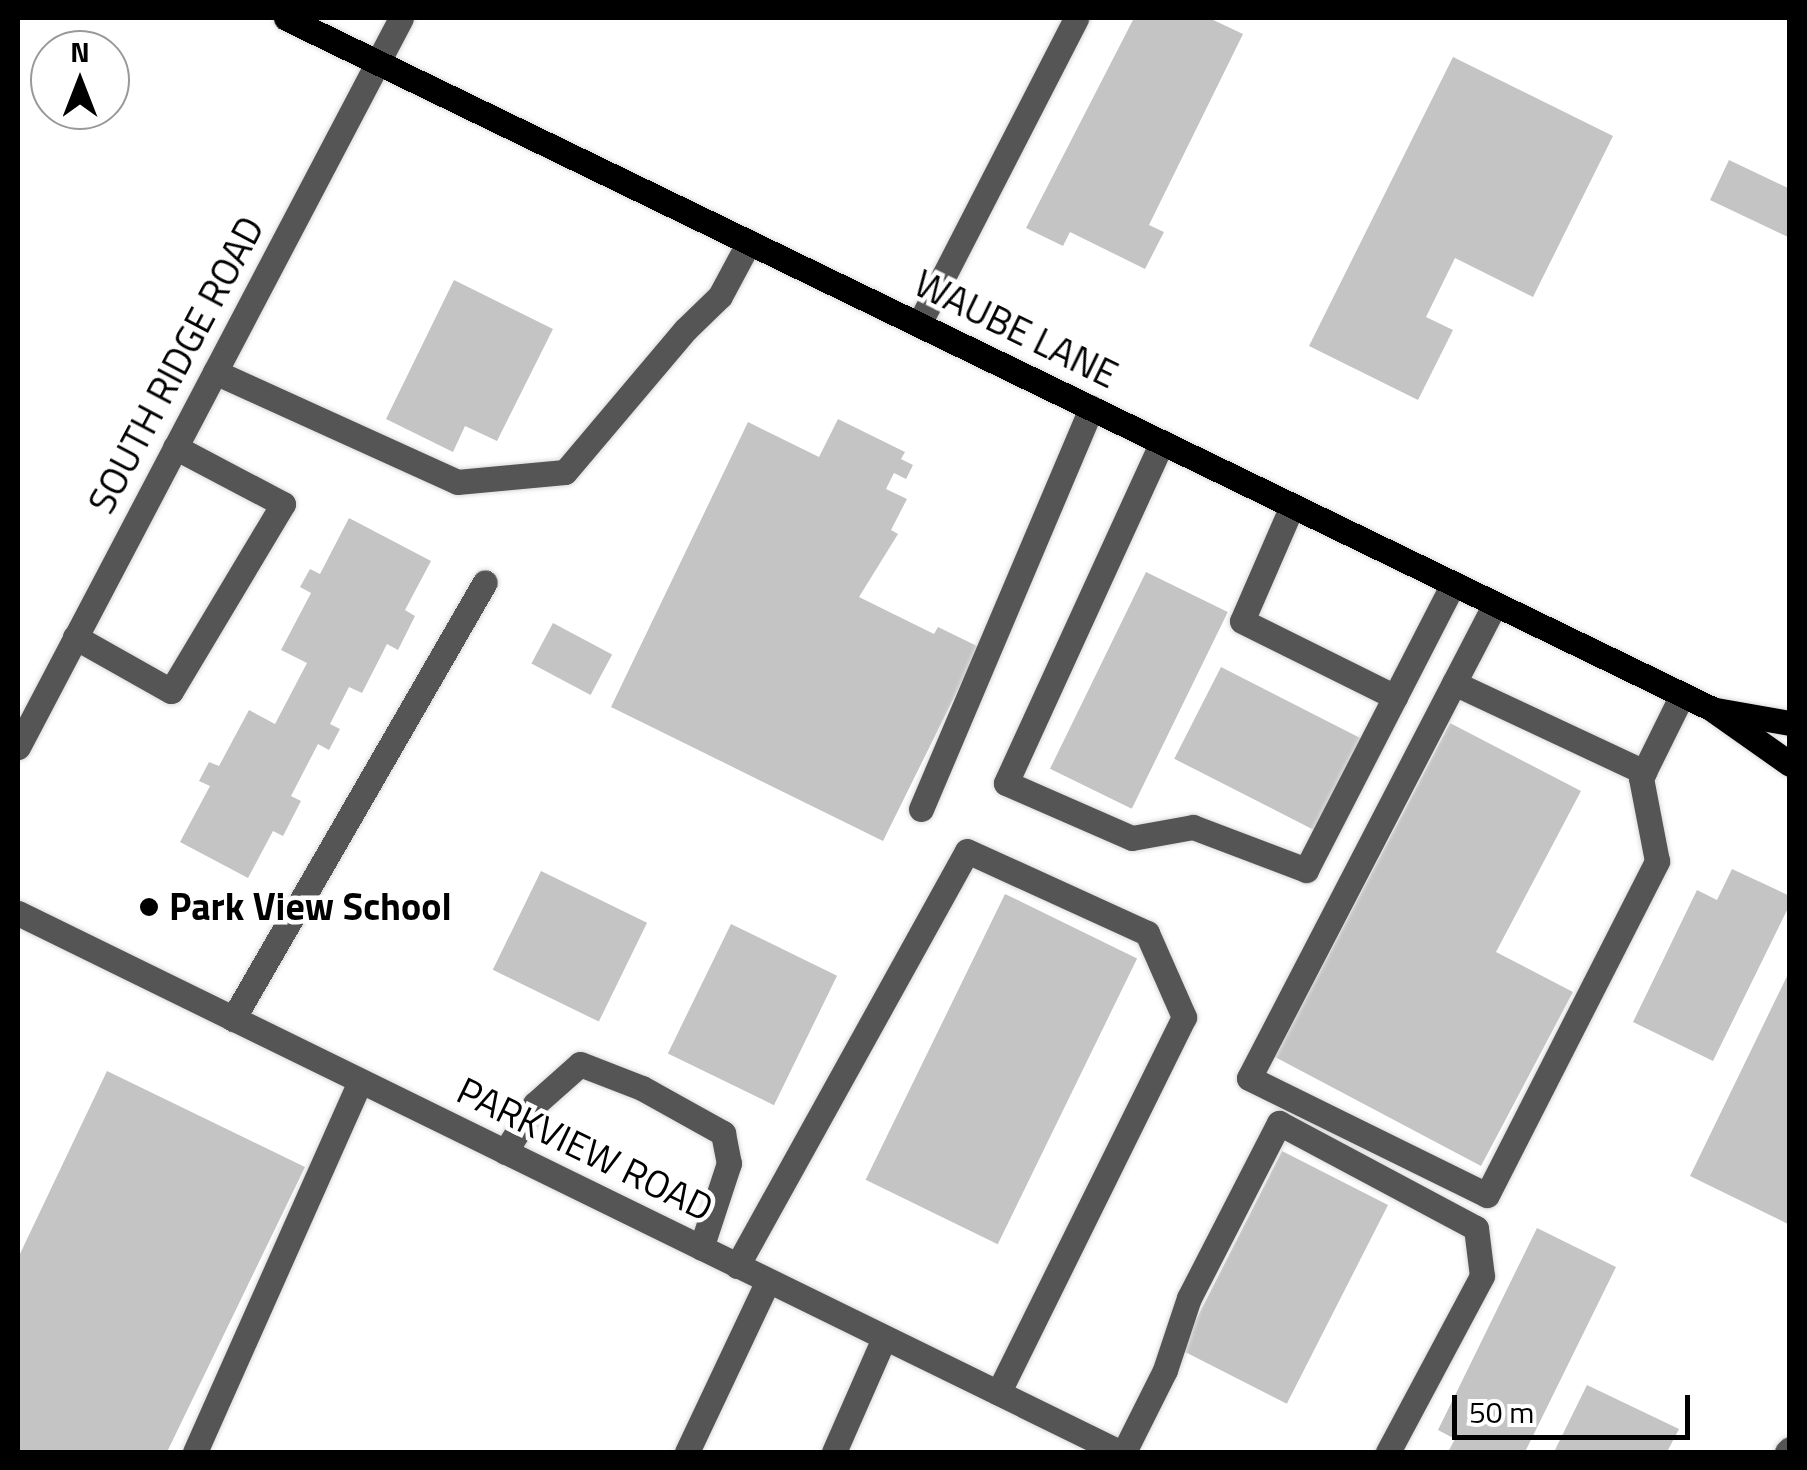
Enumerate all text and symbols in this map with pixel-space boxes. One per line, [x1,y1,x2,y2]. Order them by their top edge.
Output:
north arrow [30,30,130,130]
text: N [70,30,90,73]
street label: SOUTH RIDGE ROAD [79,209,273,521]
street label: WAUBE LANE [907,260,1125,398]
place label: Park View School [169,884,452,930]
marker: Park View School [138,896,160,918]
street label: PARKVIEW ROAD [450,1067,720,1231]
scale bar [1457,1375,1694,1437]
text: 50 m [1469,1389,1534,1435]

